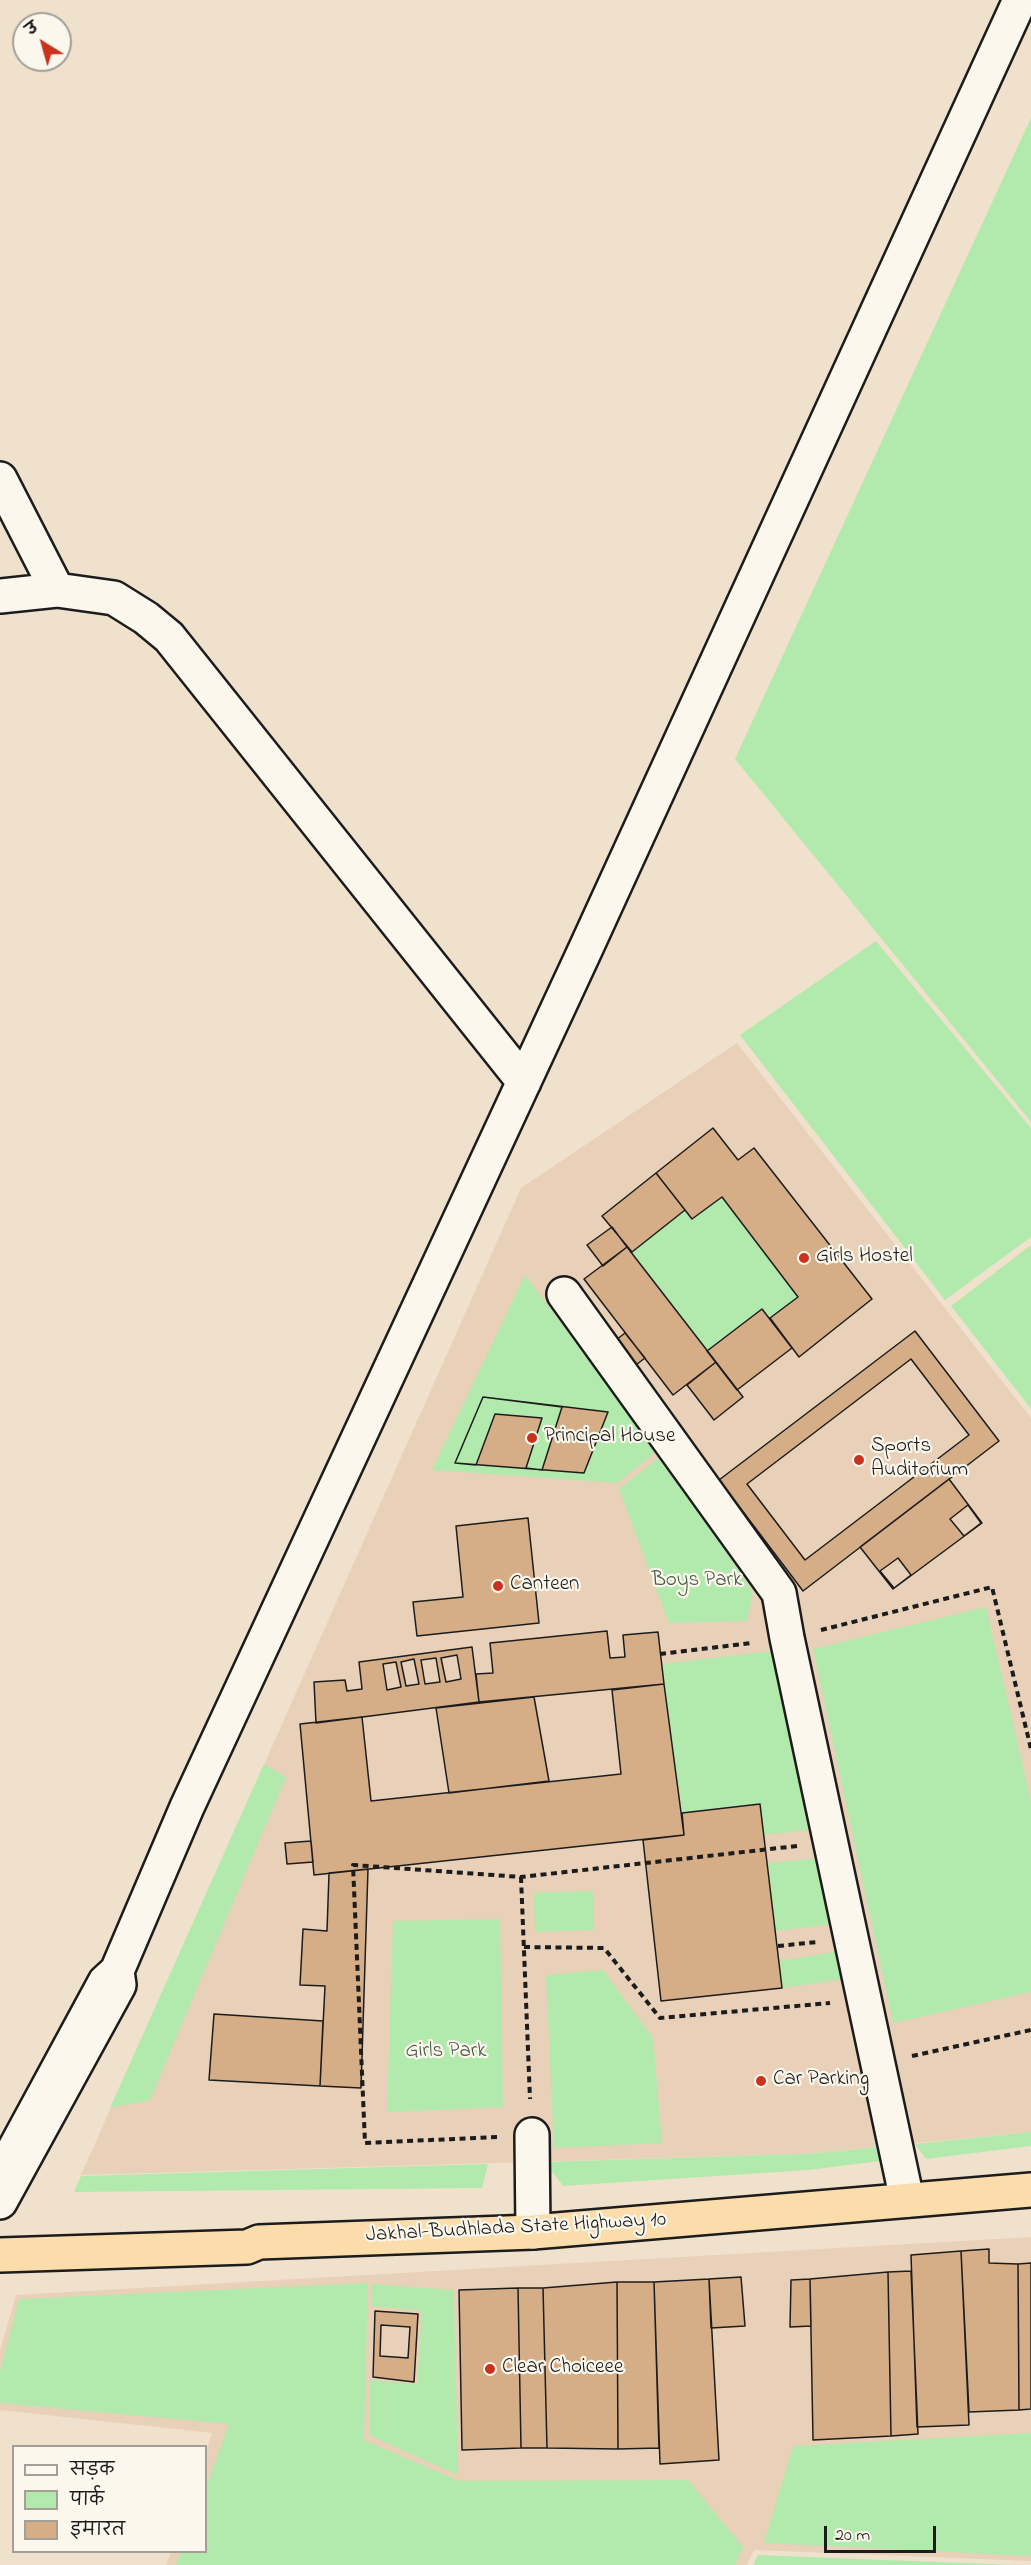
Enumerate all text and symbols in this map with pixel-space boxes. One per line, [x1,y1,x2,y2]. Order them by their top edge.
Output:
north arrow [12,12,72,72]
text: उ [21,16,44,42]
place label: Girls Hostel [816,1245,913,1271]
marker: Girls Hostel [797,1251,811,1265]
place label: Principal House [544,1425,675,1451]
marker: Principal House [525,1431,539,1445]
place label: Sports Auditorium [871,1435,968,1485]
marker: Sports Auditorium [852,1453,866,1467]
park label: Boys Park [652,1569,742,1595]
place label: Canteen [510,1573,579,1599]
marker: Canteen [491,1579,505,1593]
park label: Girls Park [406,2040,486,2066]
place label: Car Parking [773,2068,869,2094]
marker: Car Parking [754,2074,768,2088]
street label: Jakhal-Budhlada State Highway 10 [365,2209,667,2249]
place label: Clear Choiceee [502,2356,623,2382]
marker: Clear Choiceee [483,2362,497,2376]
legend [12,2445,207,2553]
text: सड़क [70,2458,114,2484]
text: पार्क [70,2488,104,2514]
scale bar [827,2514,940,2552]
text: इमारत [70,2518,125,2544]
text: 20 m [835,2523,870,2549]

